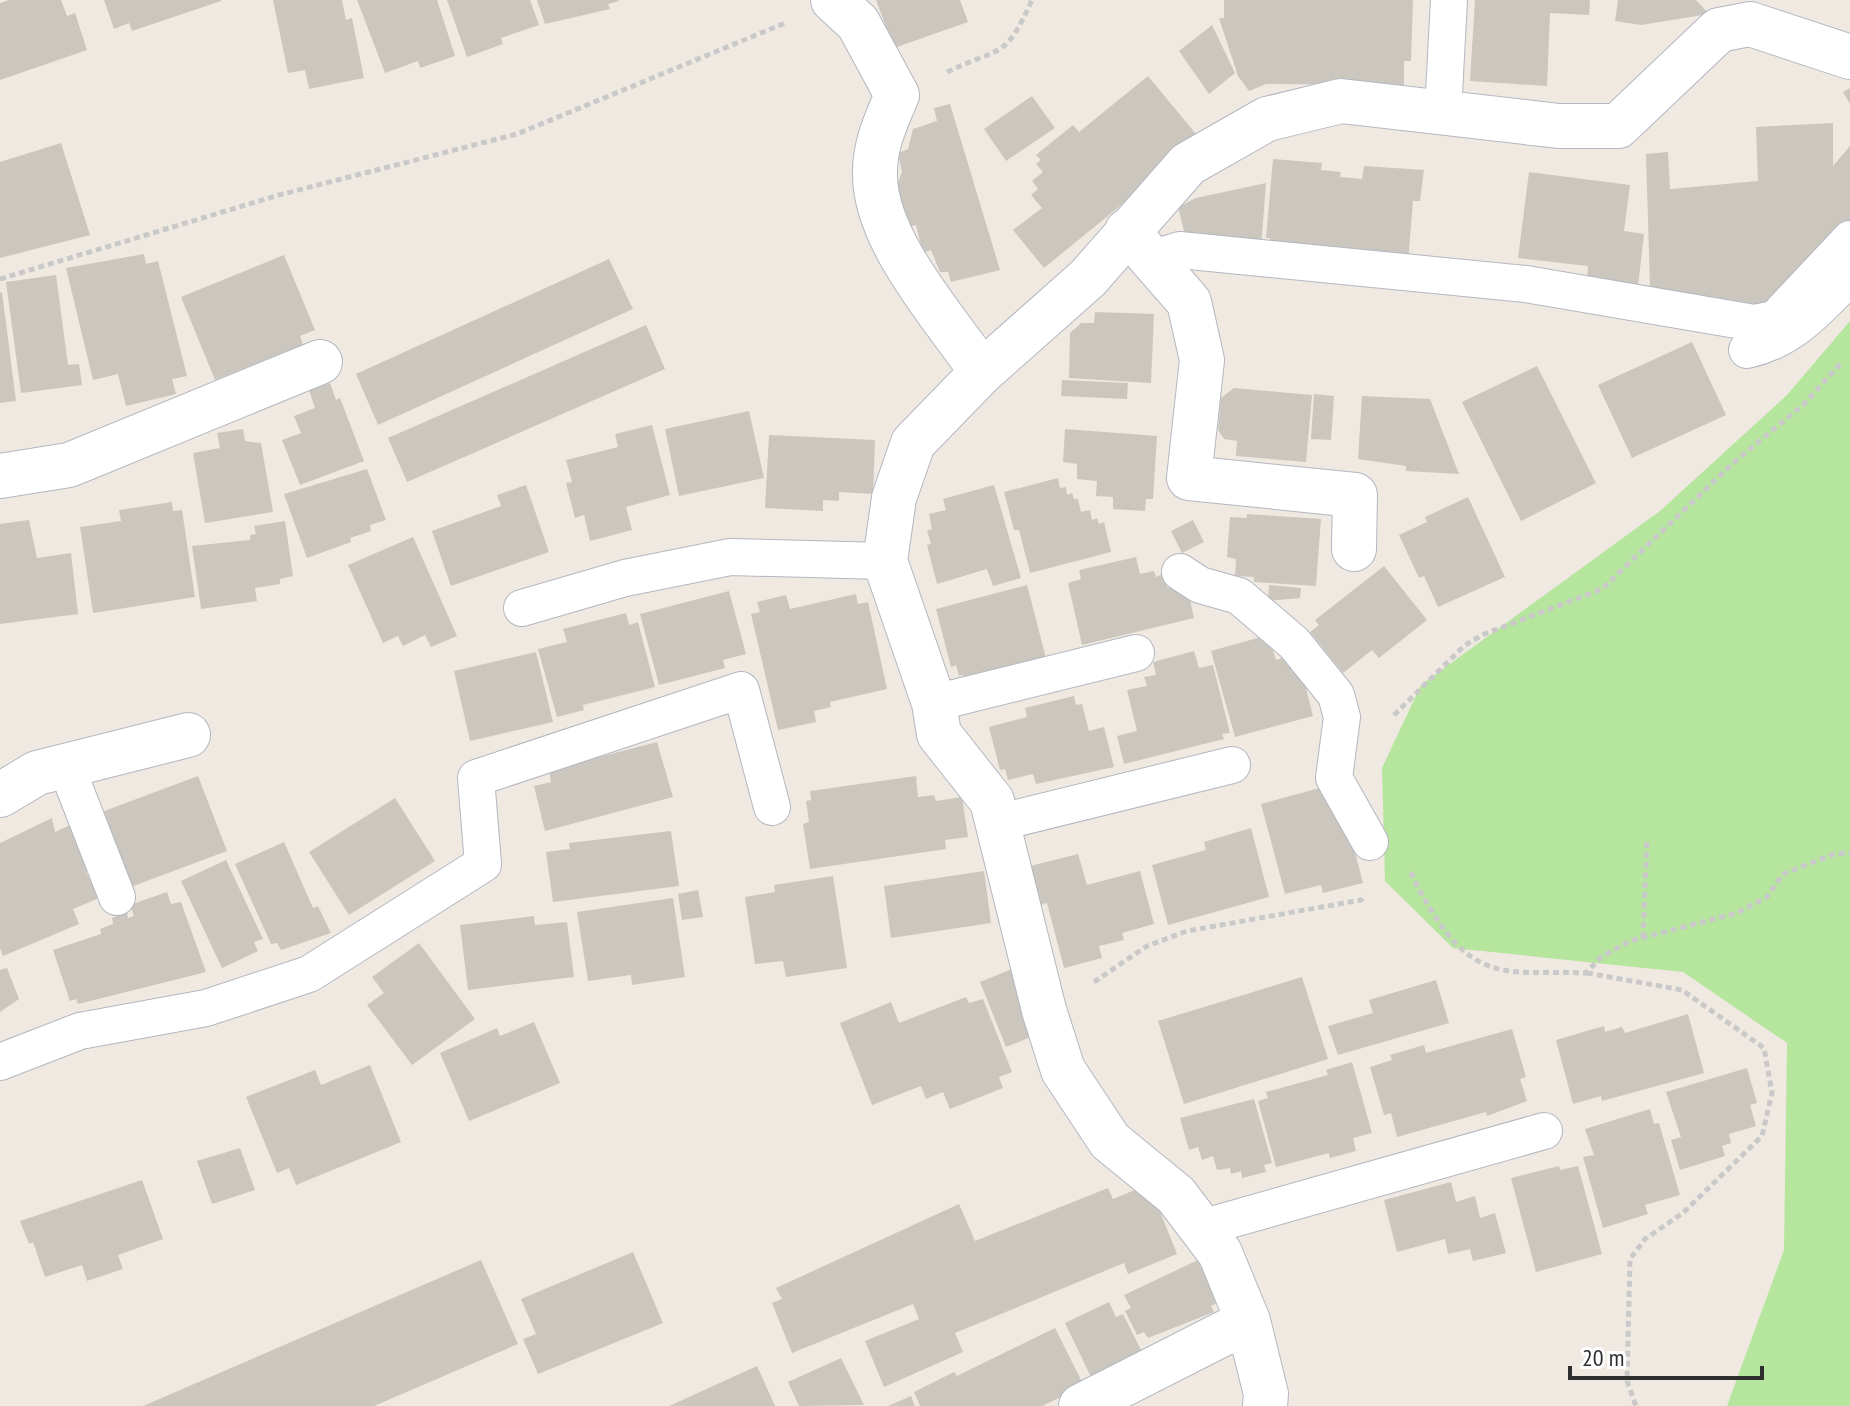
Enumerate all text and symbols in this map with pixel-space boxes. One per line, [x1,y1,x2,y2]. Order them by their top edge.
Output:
scale bar [1570,1330,1762,1380]
text: 20 m [1582,1342,1624,1373]

